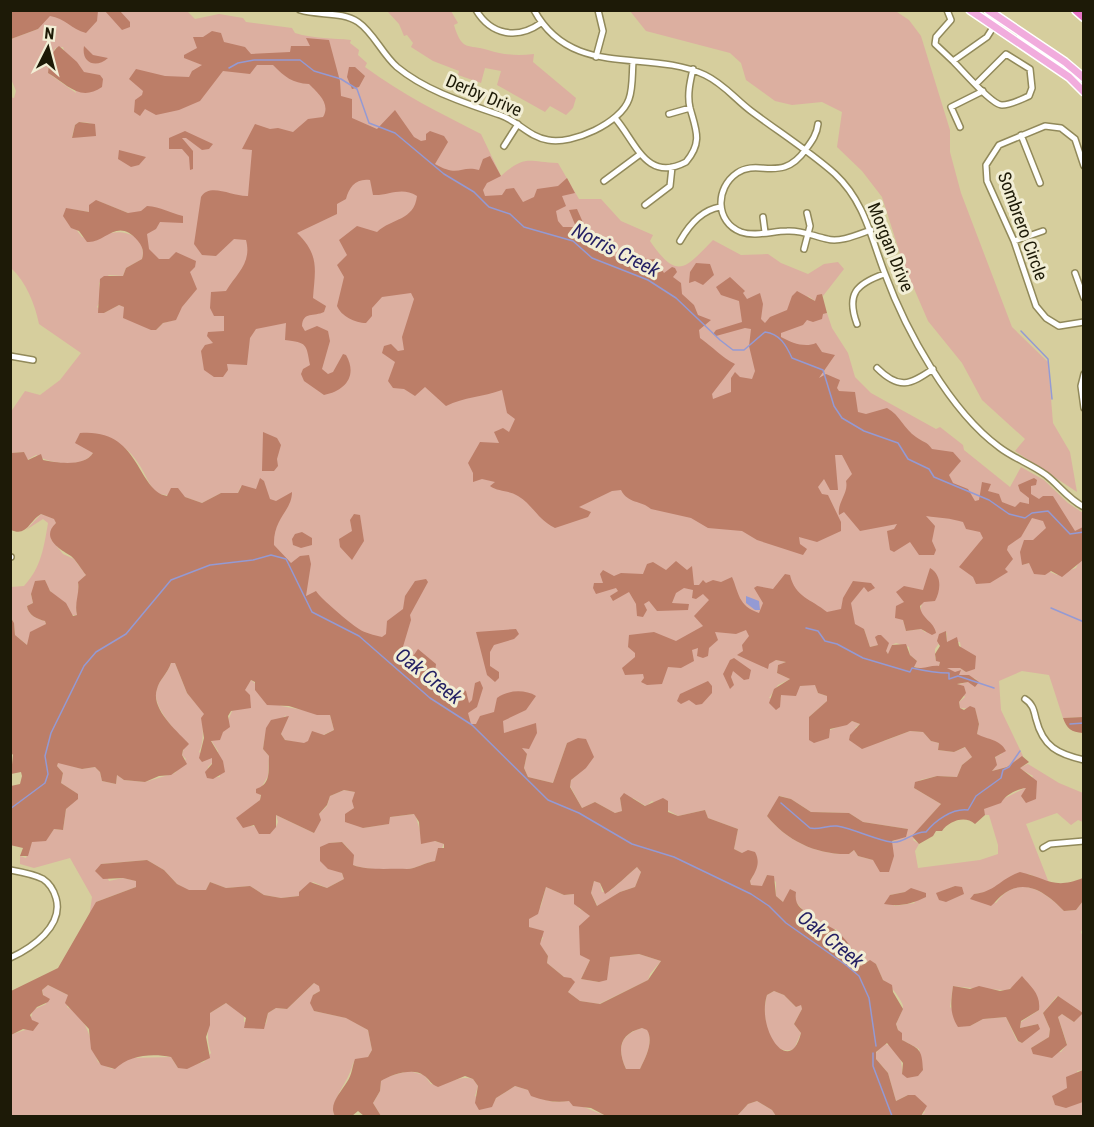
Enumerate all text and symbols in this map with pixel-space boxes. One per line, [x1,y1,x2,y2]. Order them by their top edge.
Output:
north arrow [18,18,78,78]
text: N [44,24,55,44]
street label: Derby Drive [443,70,525,120]
street label: Sombrero Circle [994,169,1052,283]
street label: Morgan Drive [864,199,918,295]
water label: Norris Creek [568,218,665,283]
water label: Oak Creek [391,643,468,710]
water label: Oak Creek [793,905,870,974]

